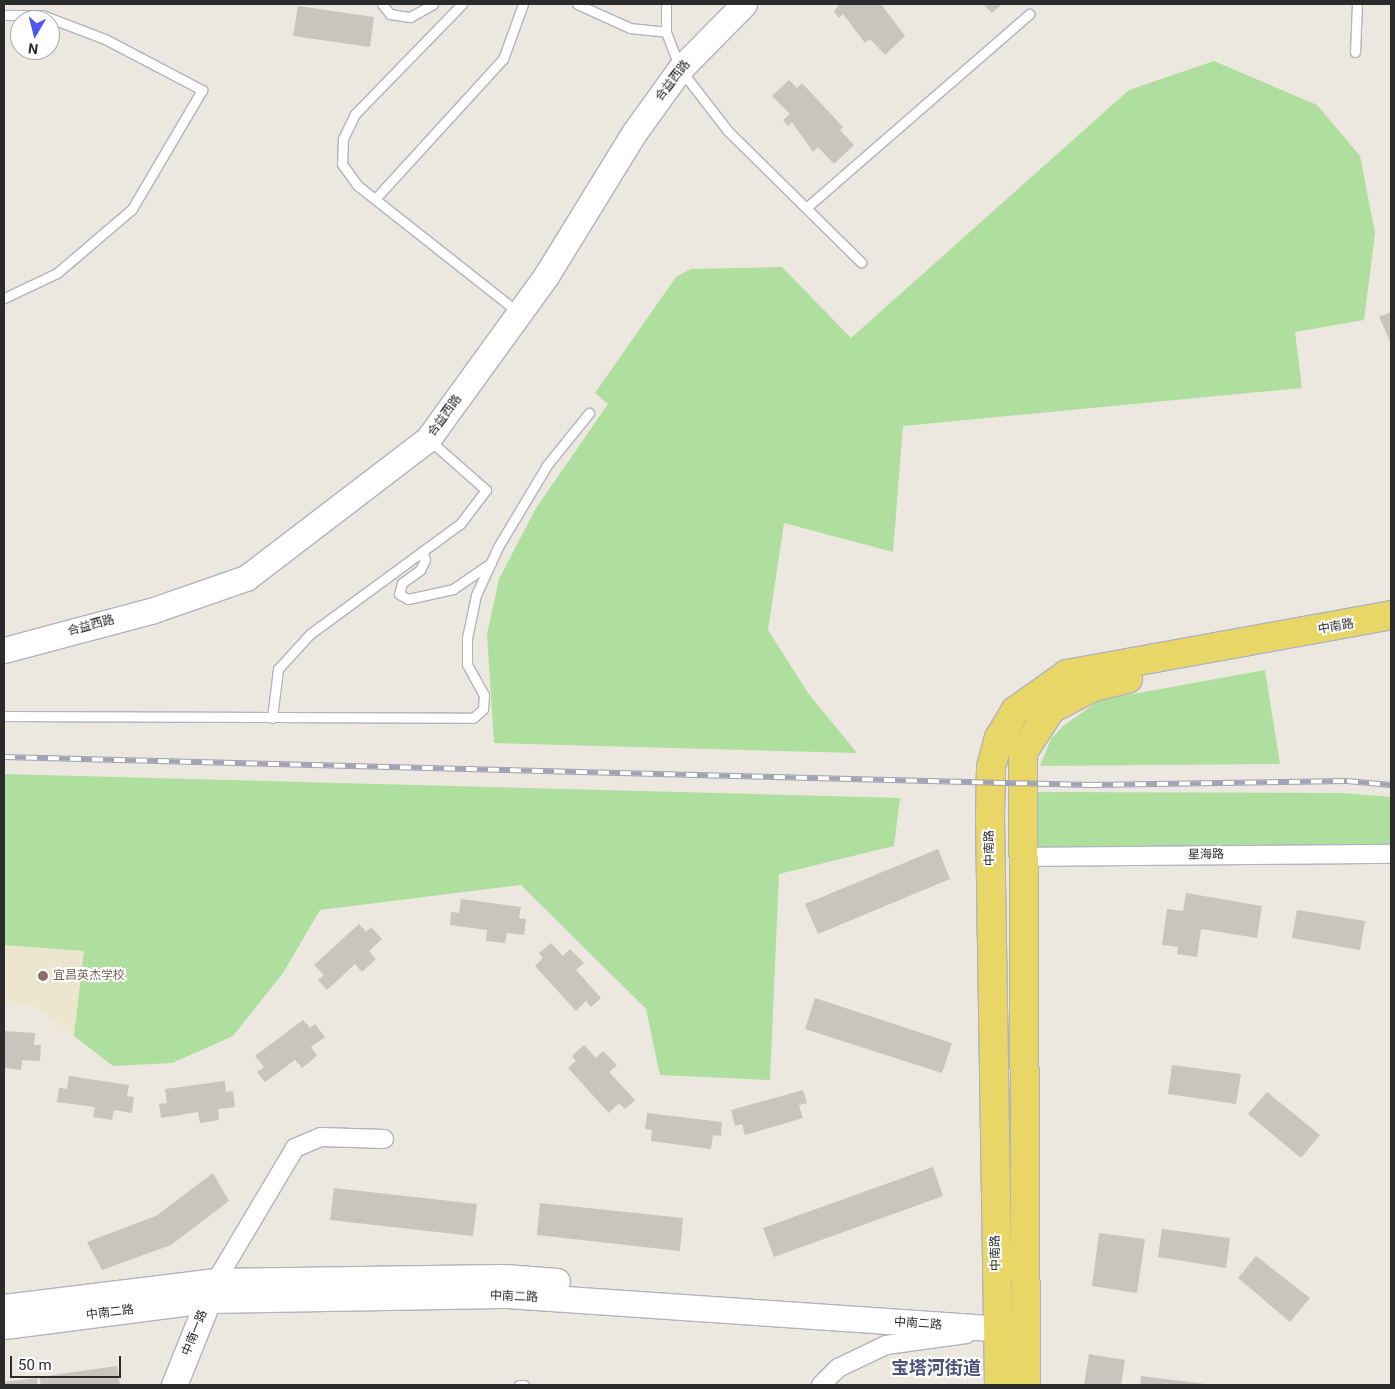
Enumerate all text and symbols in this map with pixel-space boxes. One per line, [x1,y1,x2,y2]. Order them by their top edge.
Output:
north arrow [10,10,60,60]
text: N [27,40,39,57]
street label: 合益西路 [653,58,693,104]
street label: 合益西路 [425,392,465,440]
street label: 合益西路 [66,613,116,639]
street label: 中南路 [1317,617,1355,637]
street label: 中南路 [982,830,998,866]
street label: 星海路 [1188,847,1224,863]
place label: 宜昌英杰学校 [53,969,125,983]
marker: 宜昌英杰学校 [37,970,49,982]
street label: 中南路 [988,1235,1004,1271]
street label: 中南二路 [490,1289,538,1305]
street label: 中南二路 [85,1303,135,1323]
street label: 中南一路 [179,1308,211,1358]
street label: 中南二路 [894,1315,942,1333]
scale bar [12,1346,124,1378]
text: 50 m [18,1356,52,1374]
district label: 宝塔河街道 [891,1357,981,1379]

